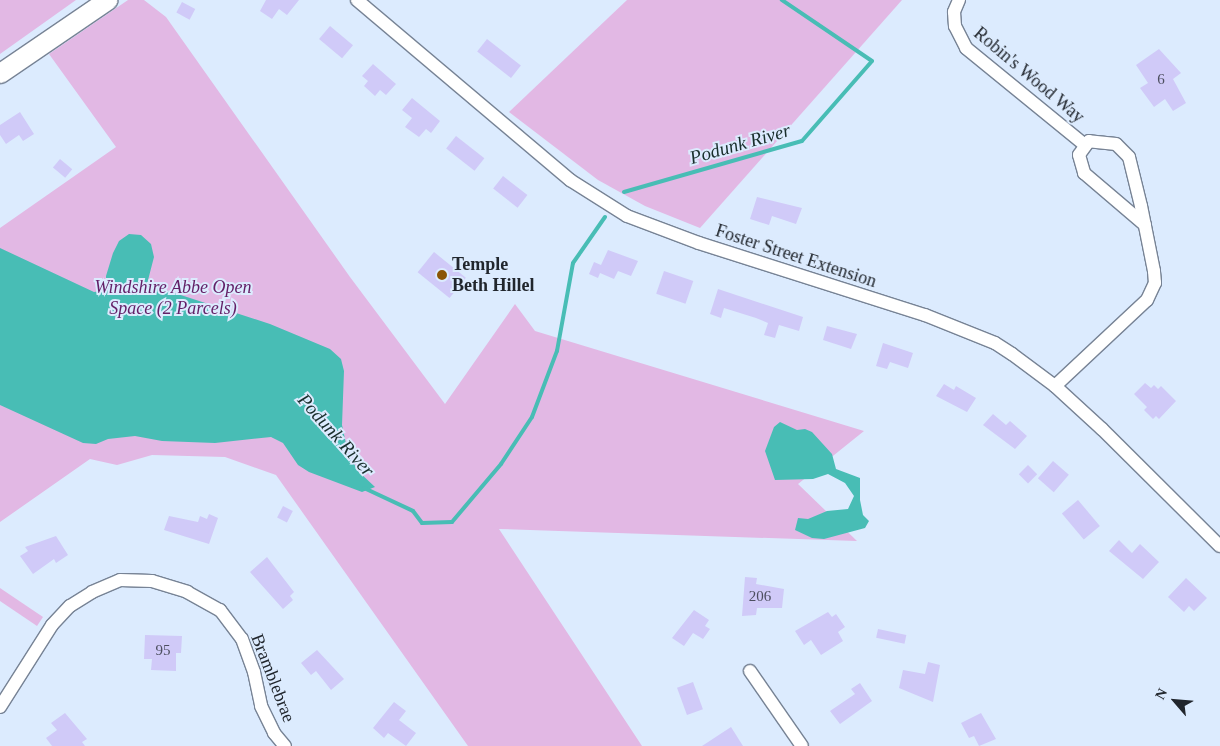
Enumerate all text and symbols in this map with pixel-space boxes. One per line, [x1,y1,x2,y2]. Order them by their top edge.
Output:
street label: Robin's Wood Way [969,22,1089,128]
house number: 6 [1157,71,1165,89]
water label: Podunk River [687,119,793,169]
street label: Foster Street Extension [713,220,879,292]
place label: Temple Beth Hillel [452,254,534,296]
marker: Temple Beth Hillel [436,269,448,281]
park label: Windshire Abbe Open Space (2 Parcels) [94,277,252,320]
water label: Podunk River [293,389,379,481]
house number: 206 [749,588,771,606]
street label: Bramblebrae [246,631,300,725]
house number: 95 [156,642,170,660]
north arrow [1150,676,1200,726]
text: N [1152,686,1170,702]

